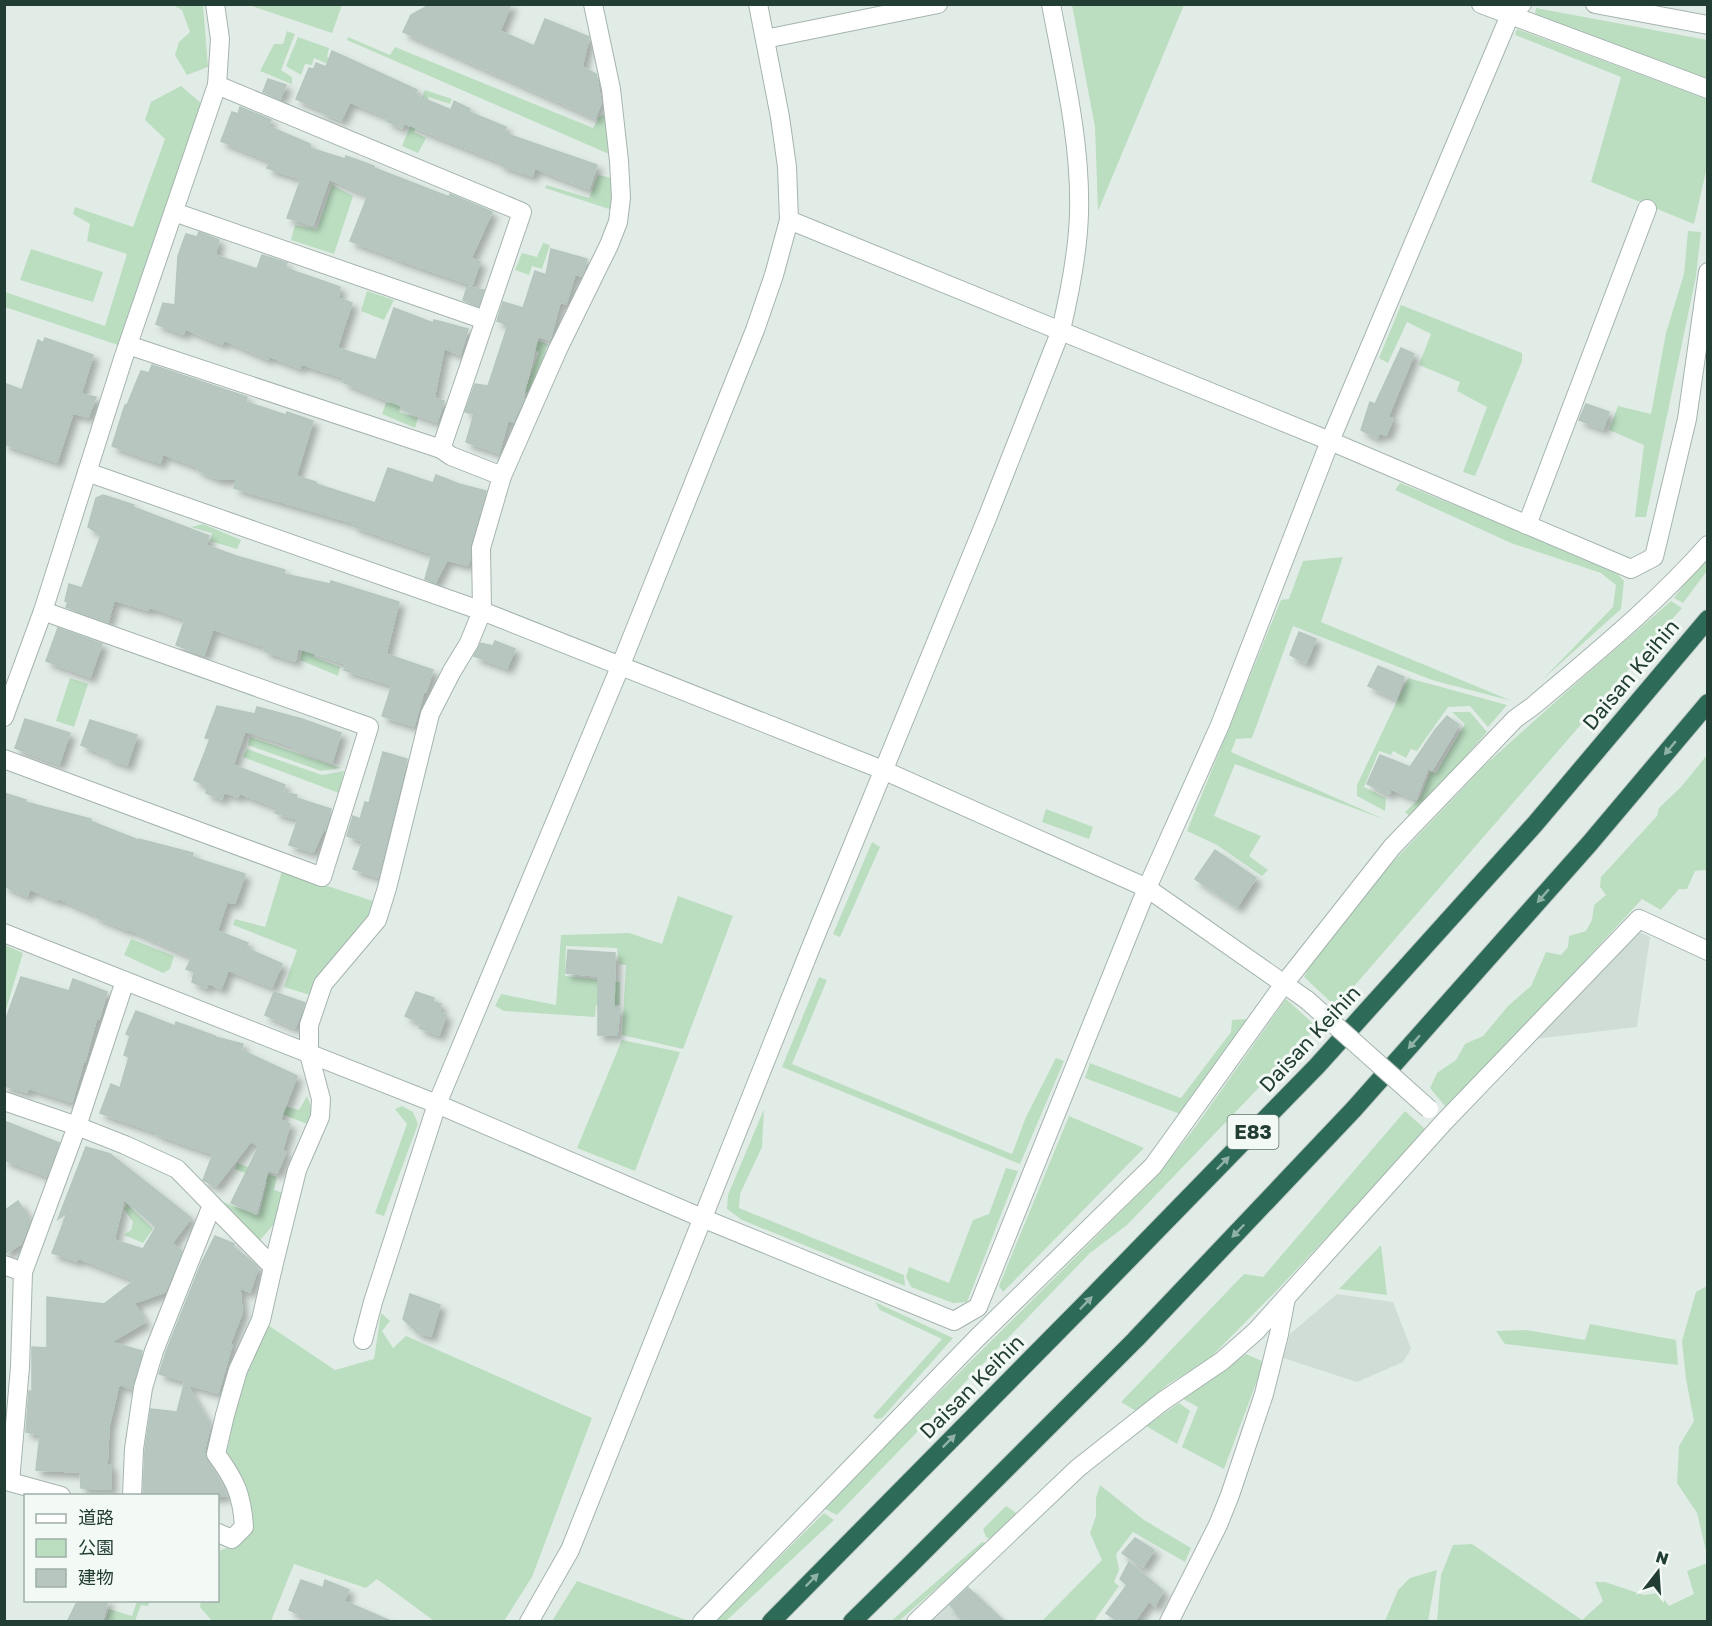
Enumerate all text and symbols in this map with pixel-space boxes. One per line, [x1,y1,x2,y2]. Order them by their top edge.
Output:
street label: Daisan Keihin [1576,614,1684,735]
one-way arrow [1664,740,1677,755]
one-way arrow [1537,888,1550,903]
street label: Daisan Keihin [1253,979,1365,1097]
one-way arrow [1408,1034,1421,1049]
road number: E83 [1228,1115,1278,1149]
one-way arrow [1215,1157,1229,1171]
one-way arrow [1232,1224,1246,1238]
one-way arrow [1079,1296,1093,1310]
street label: Daisan Keihin [914,1329,1029,1444]
one-way arrow [942,1435,956,1449]
legend [24,1494,219,1602]
text: 道路 [78,1506,114,1528]
text: 公園 [78,1536,114,1558]
north arrow [1628,1542,1688,1602]
text: N [1654,1546,1671,1569]
text: 建物 [78,1566,114,1588]
one-way arrow [805,1572,819,1587]

